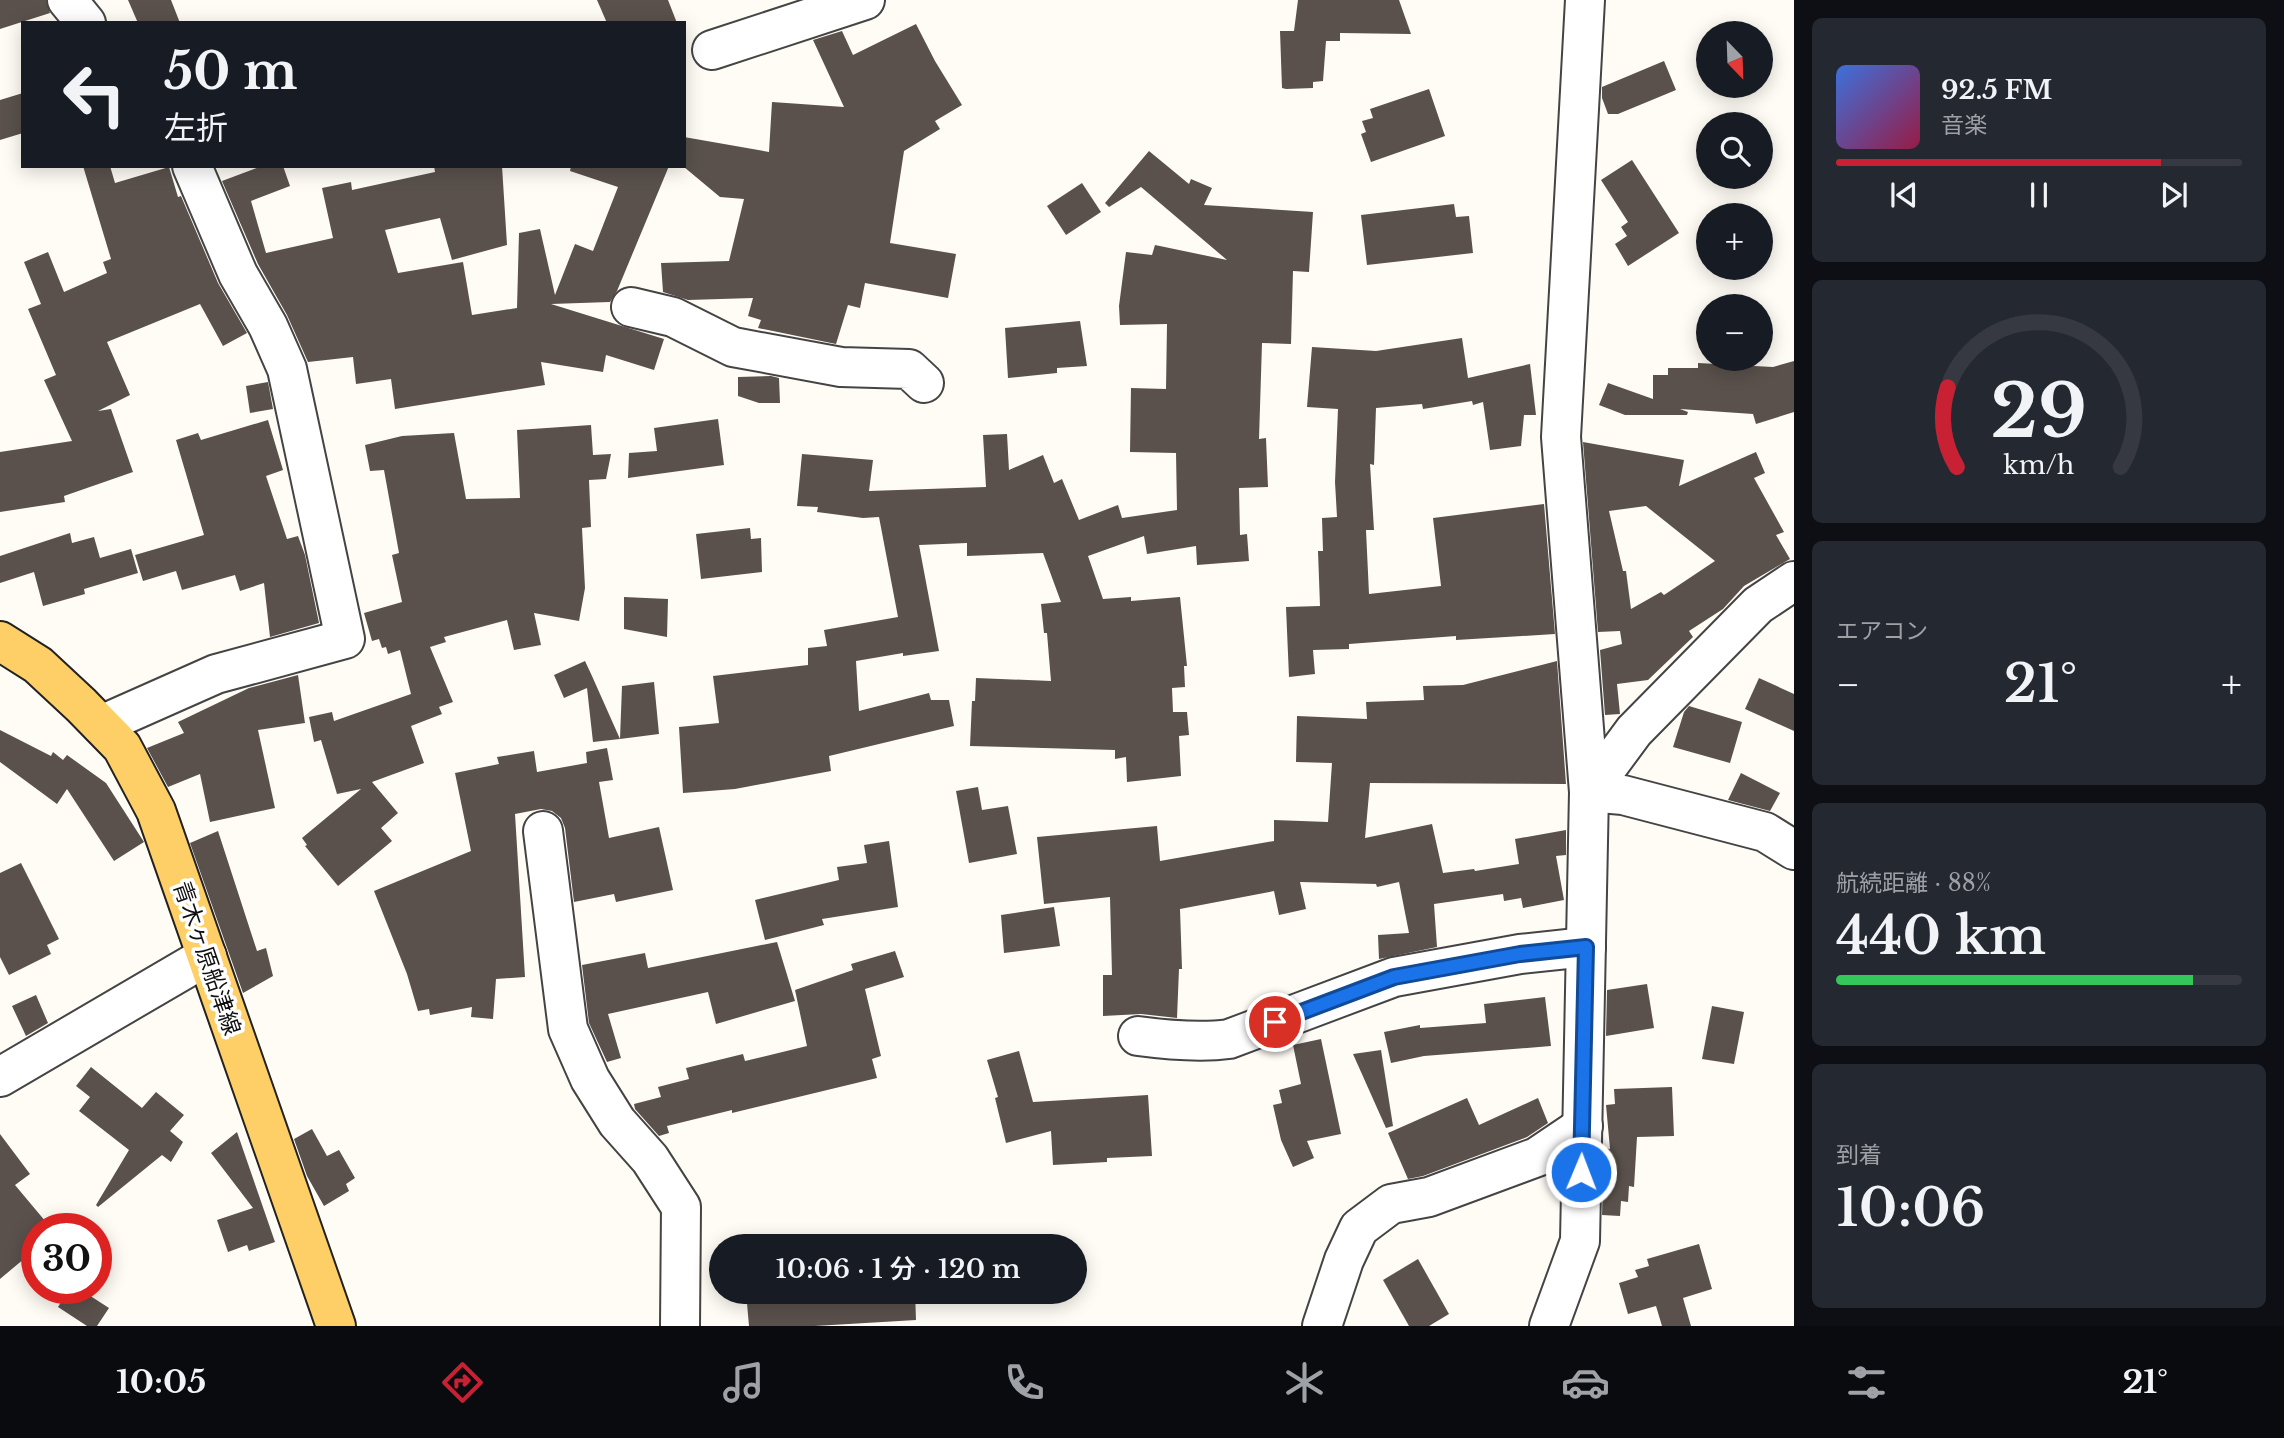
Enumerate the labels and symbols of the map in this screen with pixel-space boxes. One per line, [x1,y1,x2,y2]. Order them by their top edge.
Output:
north arrow [1696,21,1773,98]
street label: 青木ヶ原船津線 [168,877,246,1039]
pin [1245,992,1305,1052]
position arrow [1544,1135,1618,1209]
speed limit sign: 30 [21,1213,112,1304]

